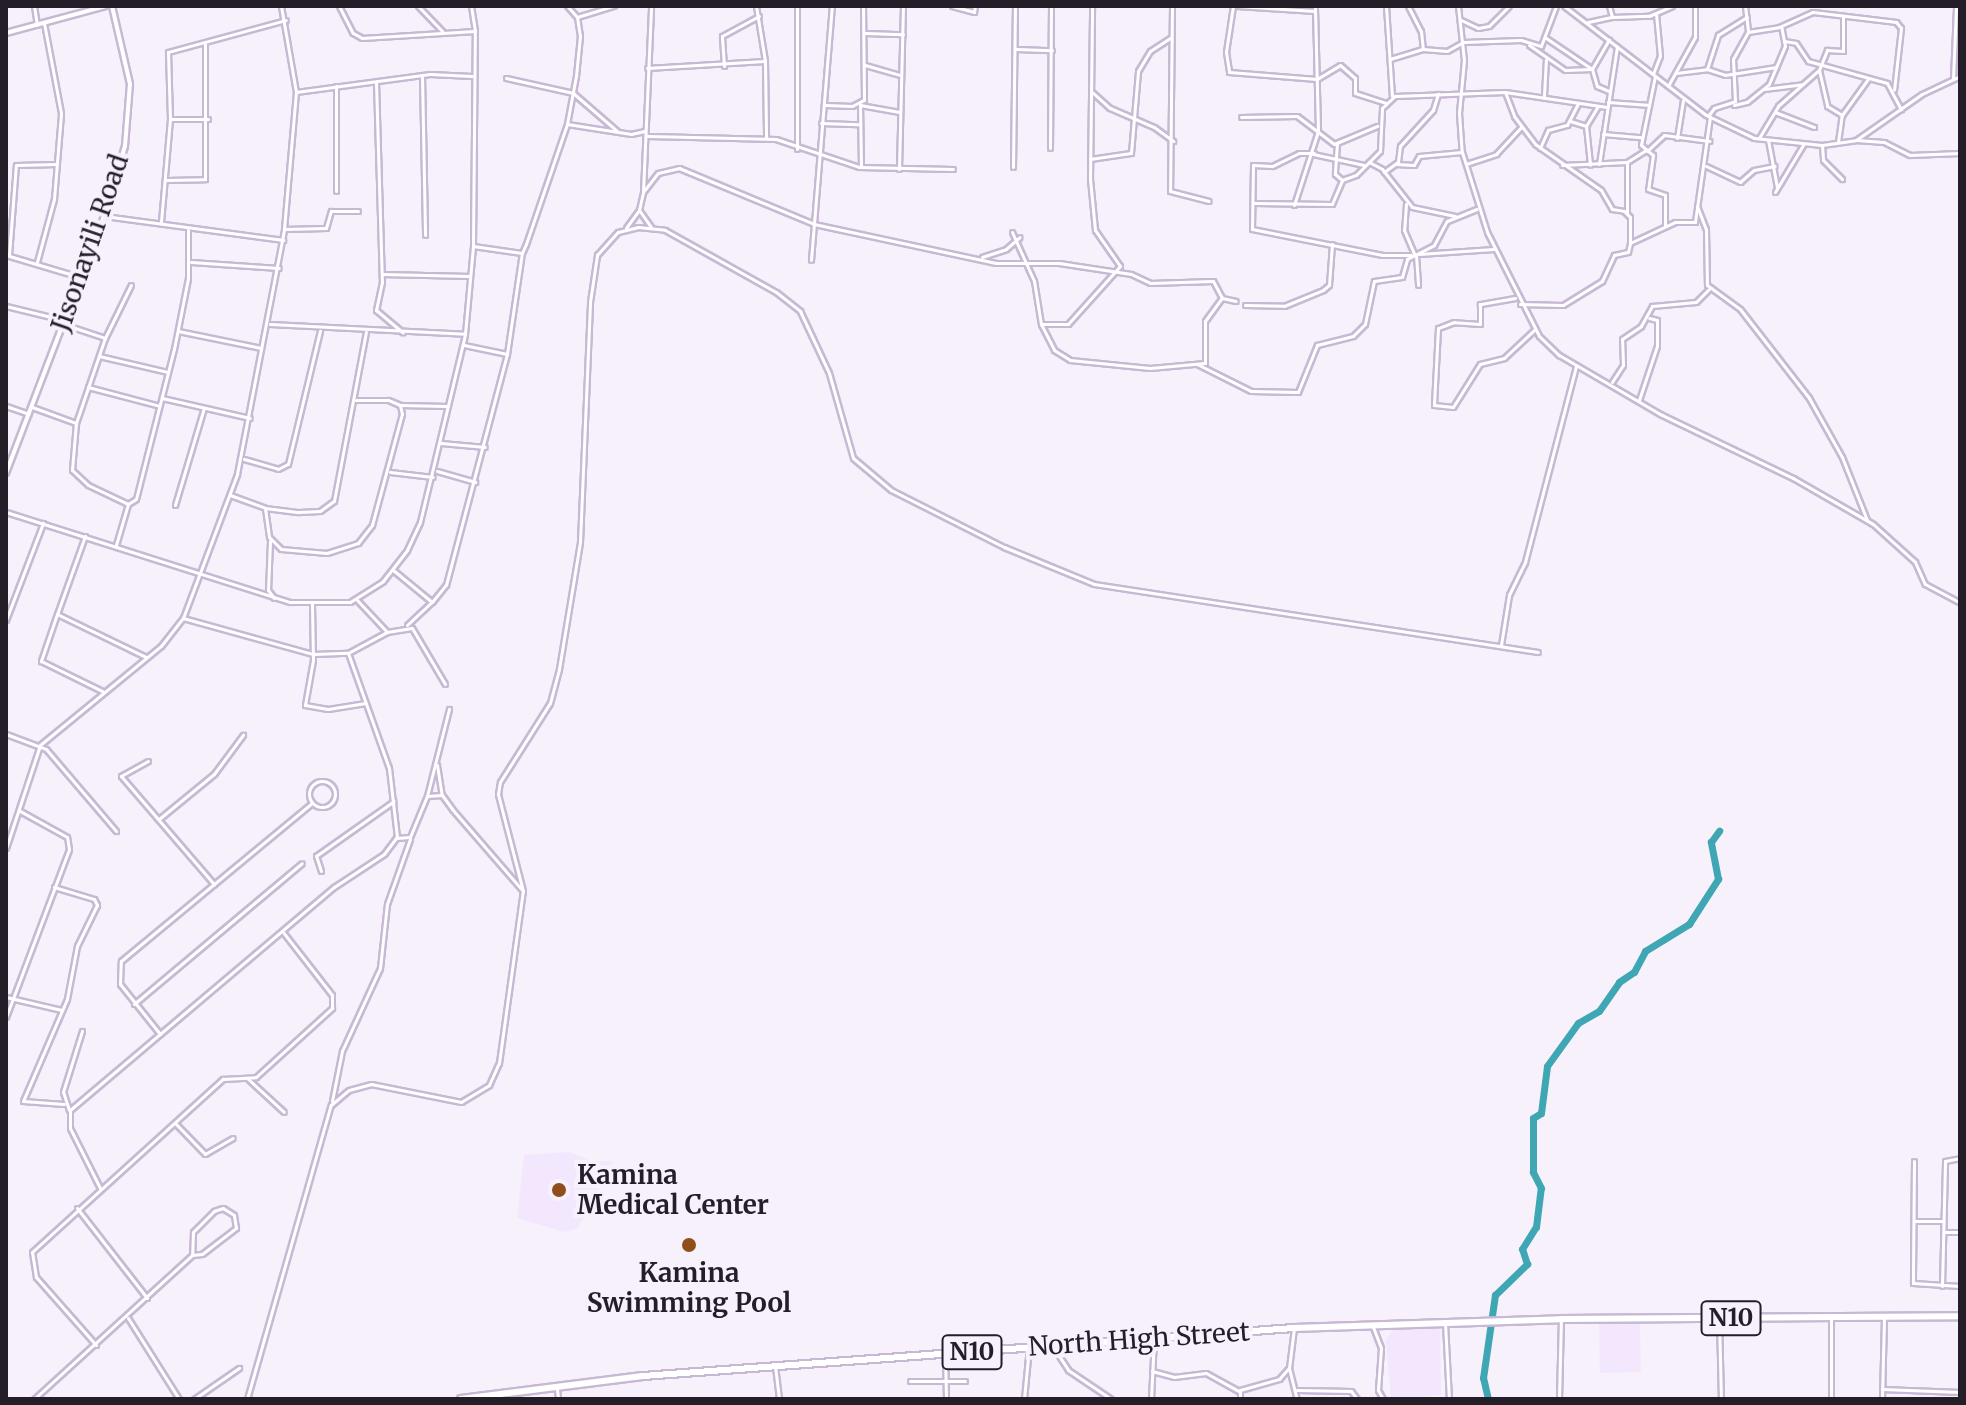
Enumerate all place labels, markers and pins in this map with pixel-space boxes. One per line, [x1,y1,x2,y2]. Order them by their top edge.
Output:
place label: Kamina Medical Center [577,1159,769,1220]
marker: Kamina Medical Center [548,1179,570,1201]
marker: Kamina Swimming Pool [680,1236,698,1254]
place label: Kamina Swimming Pool [587,1257,791,1318]

